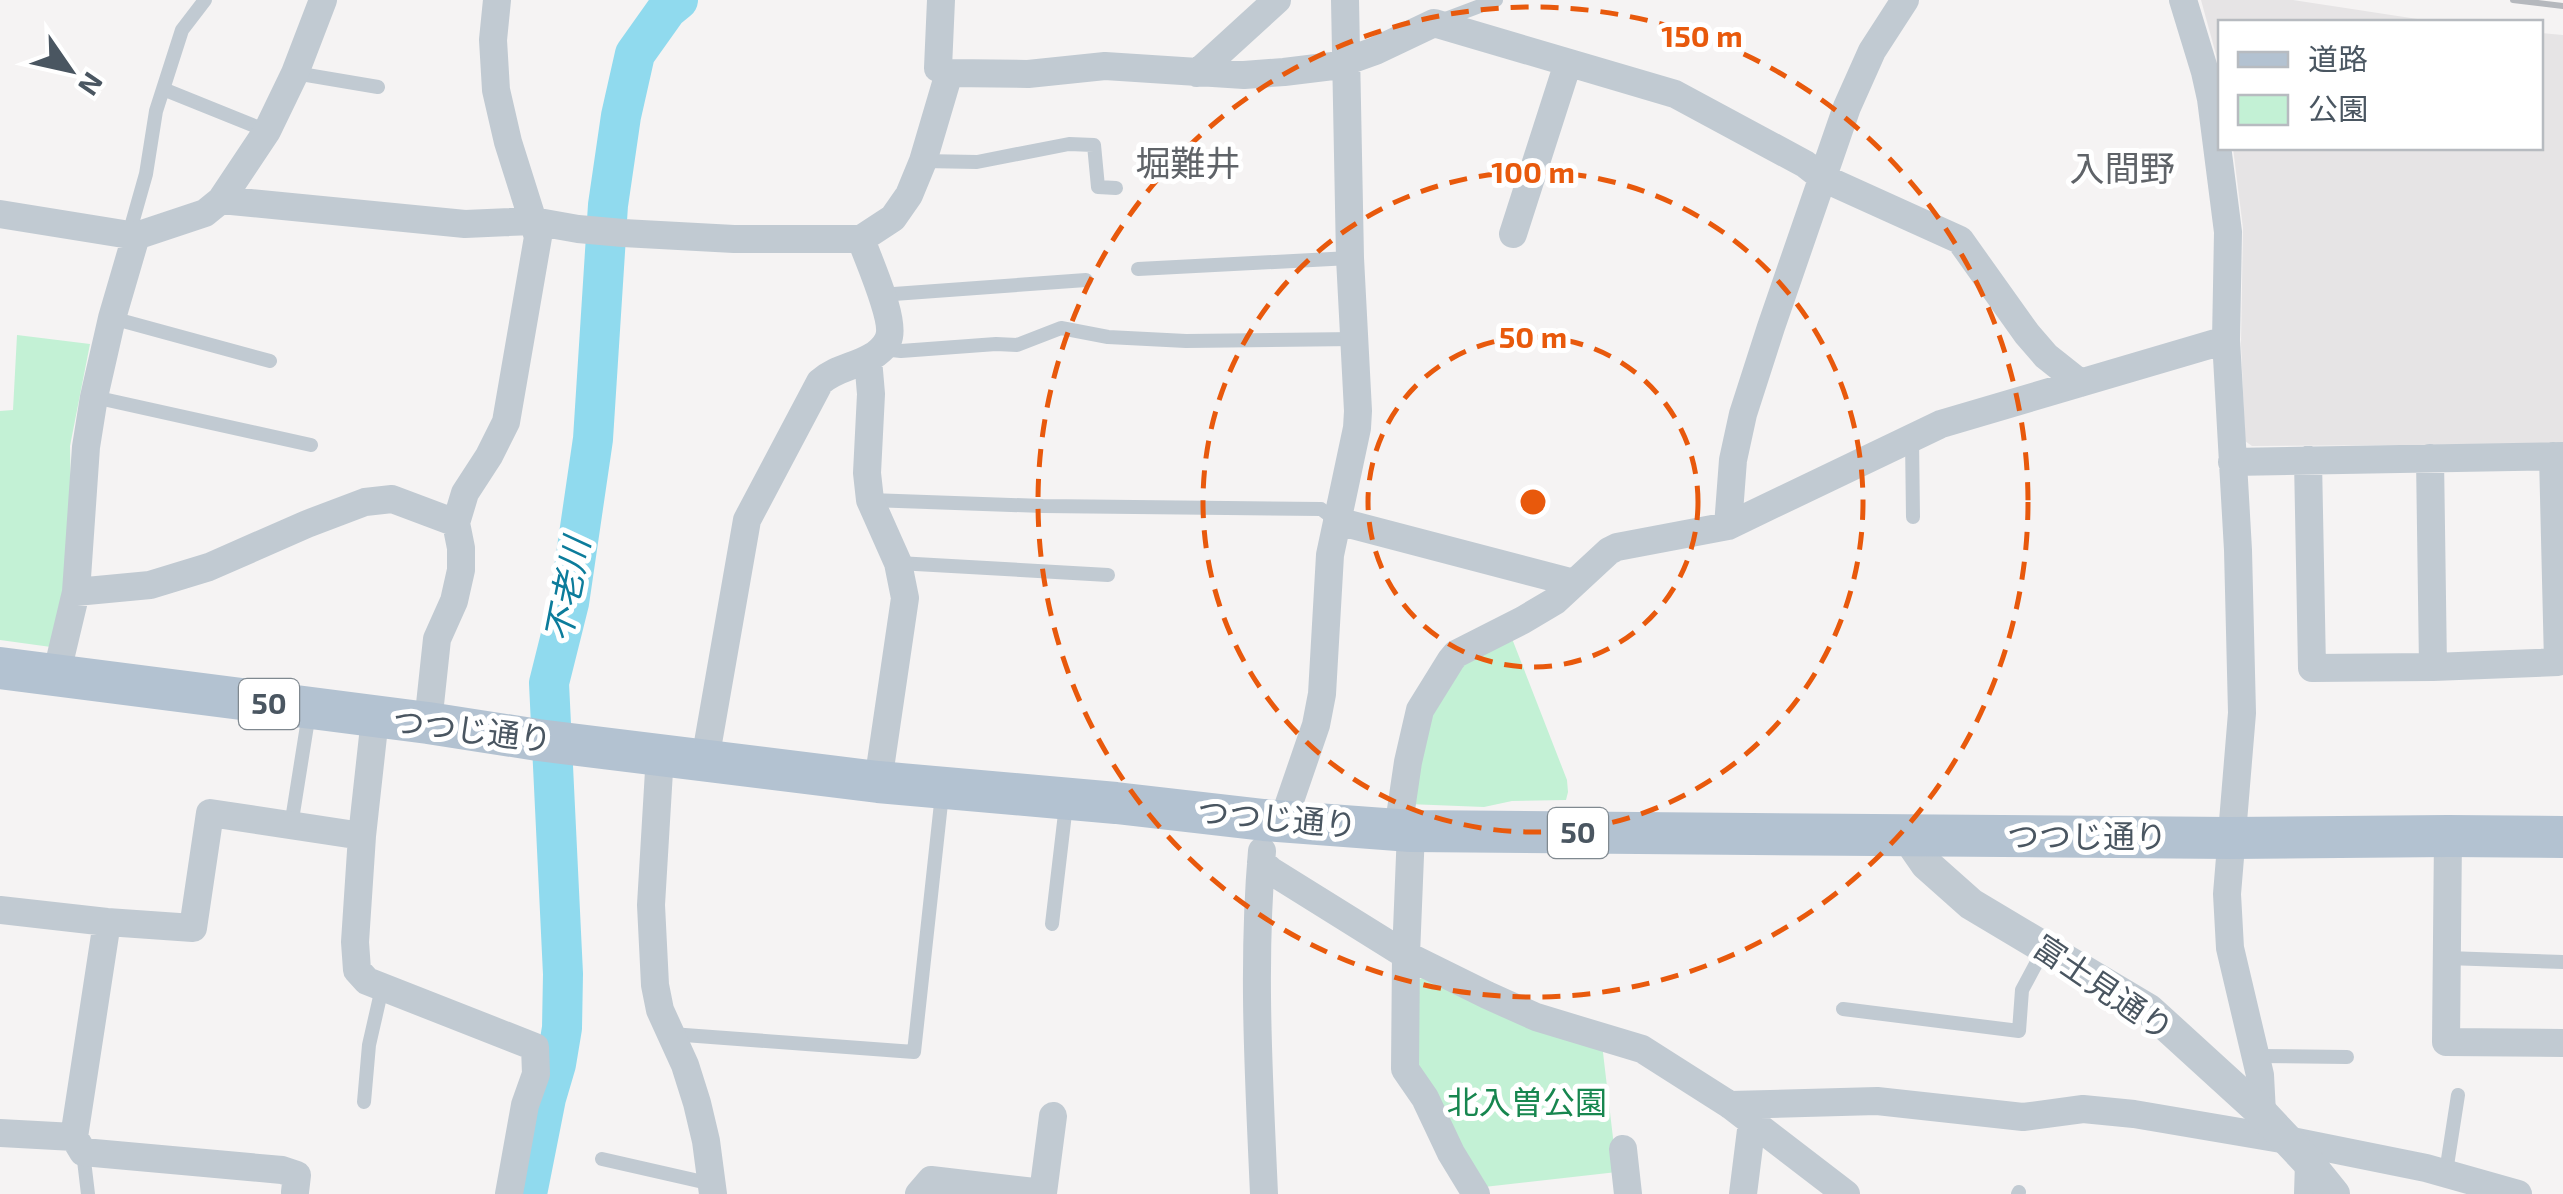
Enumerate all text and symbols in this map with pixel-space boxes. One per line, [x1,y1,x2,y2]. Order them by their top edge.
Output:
text: 150 m [1661,17,1743,53]
north arrow [20,20,120,120]
legend [2218,20,2543,150]
text: 道路 [2308,40,2368,76]
text: N [72,67,111,102]
text: 公園 [2308,90,2368,126]
district label: 堀難井 [1135,141,1241,183]
district label: 入間野 [2069,146,2175,188]
text: 100 m [1491,153,1575,189]
text: 50 m [1499,318,1567,354]
centre of rings [1515,484,1551,520]
water label: 不老川 [535,530,597,645]
road number: 50 [239,679,299,729]
street label: つつじ通り [391,700,554,758]
street label: つつじ通り [1196,791,1359,843]
road number: 50 [1548,808,1608,858]
street label: つつじ通り [2007,816,2167,854]
street label: 富士見通り [2027,926,2181,1047]
park label: 北入曽公園 [1447,1082,1607,1120]

